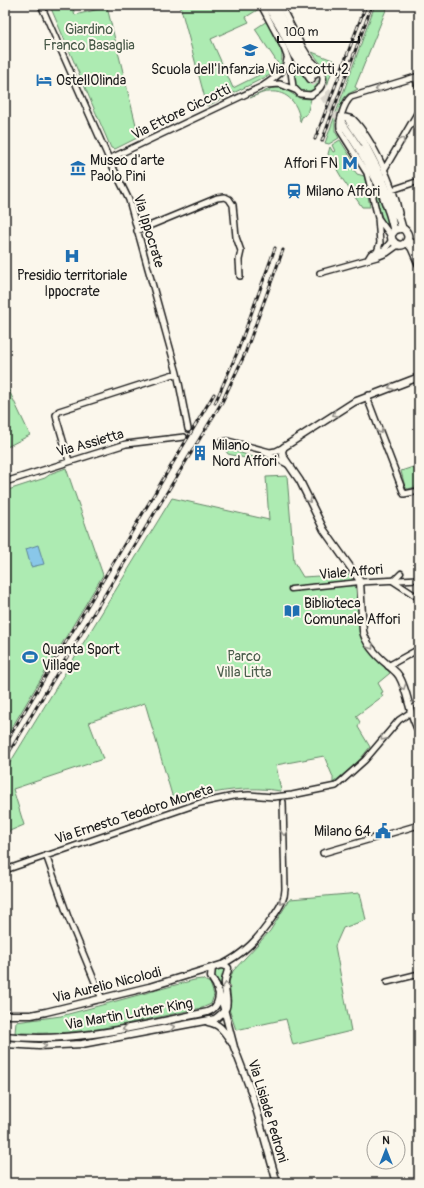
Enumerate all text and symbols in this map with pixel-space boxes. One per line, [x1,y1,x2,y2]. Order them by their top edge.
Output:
scale bar [278,18,359,44]
park label: Giardino Franco Basaglia [43,21,135,54]
text: 100 m [284,25,319,40]
school or university icon: Scuola dell'Infanzia Via Ciccotti, 2 [241,41,259,59]
place label: Scuola dell'Infanzia Via Ciccotti, 2 [151,61,349,78]
hotel icon: OstellOlinda [35,71,53,89]
place label: OstellOlinda [56,72,126,89]
street label: Via Ettore Ciccotti [129,81,234,143]
one-way arrow [375,84,382,93]
one-way arrow [397,137,404,144]
place label: Museo d'arte Paolo Pini [90,152,165,185]
metro station icon: Affori FN [341,154,359,172]
place label: Affori FN [284,155,338,172]
museum icon: Museo d'arte Paolo Pini [69,159,87,177]
station icon: Milano Affori [285,182,303,200]
place label: Milano Affori [306,183,381,200]
street label: Via Ippocrate [130,192,168,270]
hospital icon: Presidio territoriale Ippocrate [63,247,81,265]
place label: Presidio territoriale Ippocrate [17,267,127,300]
one-way arrow [388,383,395,391]
one-way arrow [332,409,339,416]
street label: Via Assietta [54,425,126,461]
one-way arrow [375,428,383,435]
place label: Milano Nord Affori [212,437,277,470]
building icon: Milano Nord Affori [191,444,209,462]
one-way arrow [304,496,312,504]
street label: Viale Affori [318,561,384,583]
place label: Biblioteca Comunale Affori [304,595,401,628]
library icon: Biblioteca Comunale Affori [283,602,301,620]
place label: Quanta Sport Village [42,641,120,674]
one-way arrow [366,643,374,650]
sports icon: Quanta Sport Village [21,648,39,666]
park label: Parco Villa Litta [216,648,272,681]
one-way arrow [399,683,407,690]
one-way arrow [381,734,388,741]
street label: Via Ernesto Teodoro Moneta [53,780,215,848]
public building icon: Milano 64 [374,822,392,840]
place label: Milano 64 [314,823,371,840]
one-way arrow [280,830,288,836]
one-way arrow [279,898,287,905]
street label: Via Aurelio Nicolodi [51,963,163,1007]
one-way arrow [221,982,230,988]
street label: Via Martin Luther King [64,994,194,1034]
one-way arrow [122,1024,128,1032]
one-way arrow [169,1024,175,1032]
one-way arrow [41,1042,47,1050]
street label: Via Lisiade Pedroni [244,1057,292,1165]
north arrow [366,1130,406,1170]
text: N [382,1134,390,1147]

